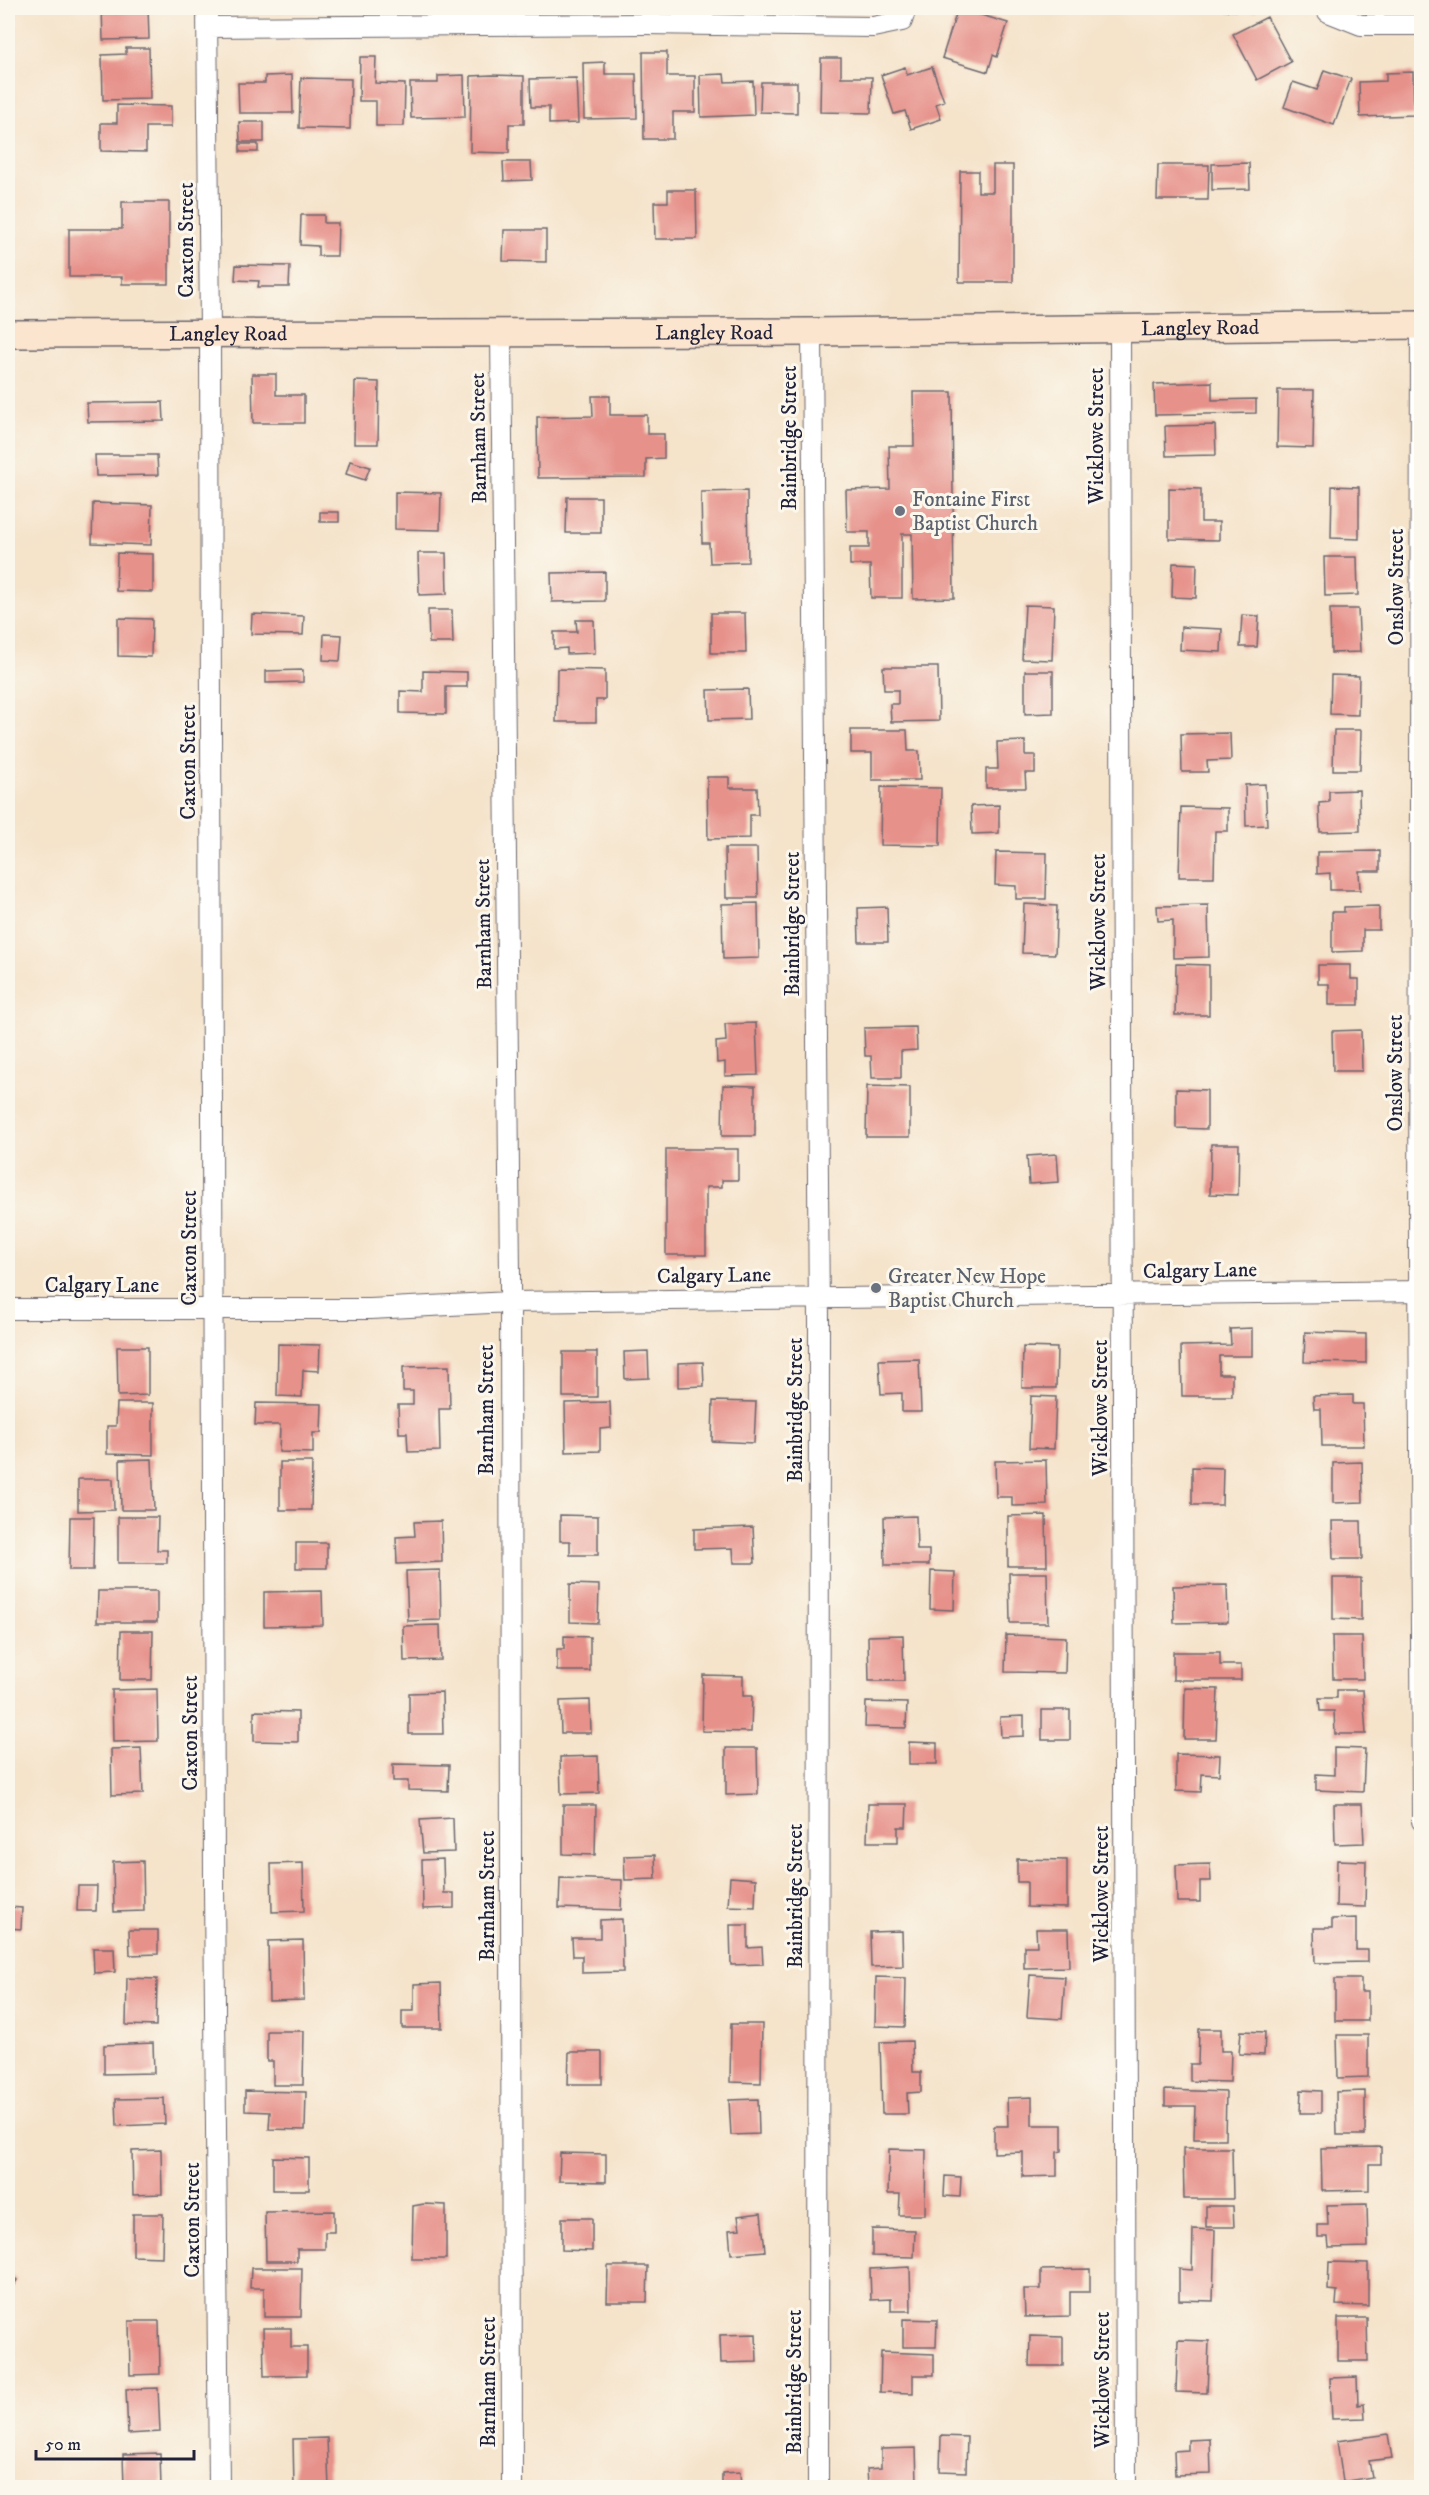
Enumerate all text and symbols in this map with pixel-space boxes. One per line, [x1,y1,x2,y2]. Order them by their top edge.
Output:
street label: Caxton Street [174,182,200,298]
street label: Langley Road [1141,315,1260,342]
street label: Langley Road [655,320,774,346]
street label: Langley Road [169,321,288,348]
street label: Bainbridge Street [777,365,803,511]
street label: Wicklowe Street [1084,367,1110,505]
street label: Barnham Street [465,372,493,504]
place label: Fontaine First Baptist Church [912,487,1038,537]
marker: Fontaine First Baptist Church [893,504,907,518]
street label: Onslow Street [1384,528,1410,645]
street label: Caxton Street [176,704,202,820]
street label: Bainbridge Street [780,851,806,997]
street label: Wicklowe Street [1086,853,1112,991]
street label: Barnham Street [470,858,498,990]
street label: Onslow Street [1383,1014,1409,1131]
street label: Caxton Street [177,1190,203,1306]
street label: Calgary Lane [1143,1257,1258,1285]
street label: Calgary Lane [657,1262,772,1290]
place label: Greater New Hope Baptist Church [888,1264,1046,1314]
street label: Calgary Lane [45,1273,159,1299]
marker: Greater New Hope Baptist Church [869,1281,883,1295]
street label: Bainbridge Street [783,1337,809,1483]
street label: Wicklowe Street [1088,1339,1114,1477]
street label: Barnham Street [474,1344,500,1475]
street label: Caxton Street [178,1675,204,1791]
street label: Bainbridge Street [783,1823,809,1969]
street label: Wicklowe Street [1089,1825,1115,1963]
street label: Barnham Street [475,1830,501,1961]
street label: Caxton Street [180,2162,206,2278]
street label: Bainbridge Street [782,2309,808,2455]
street label: Wicklowe Street [1090,2311,1116,2449]
street label: Barnham Street [476,2316,502,2447]
scale bar [36,2423,194,2461]
text: 50 m [45,2434,81,2456]

